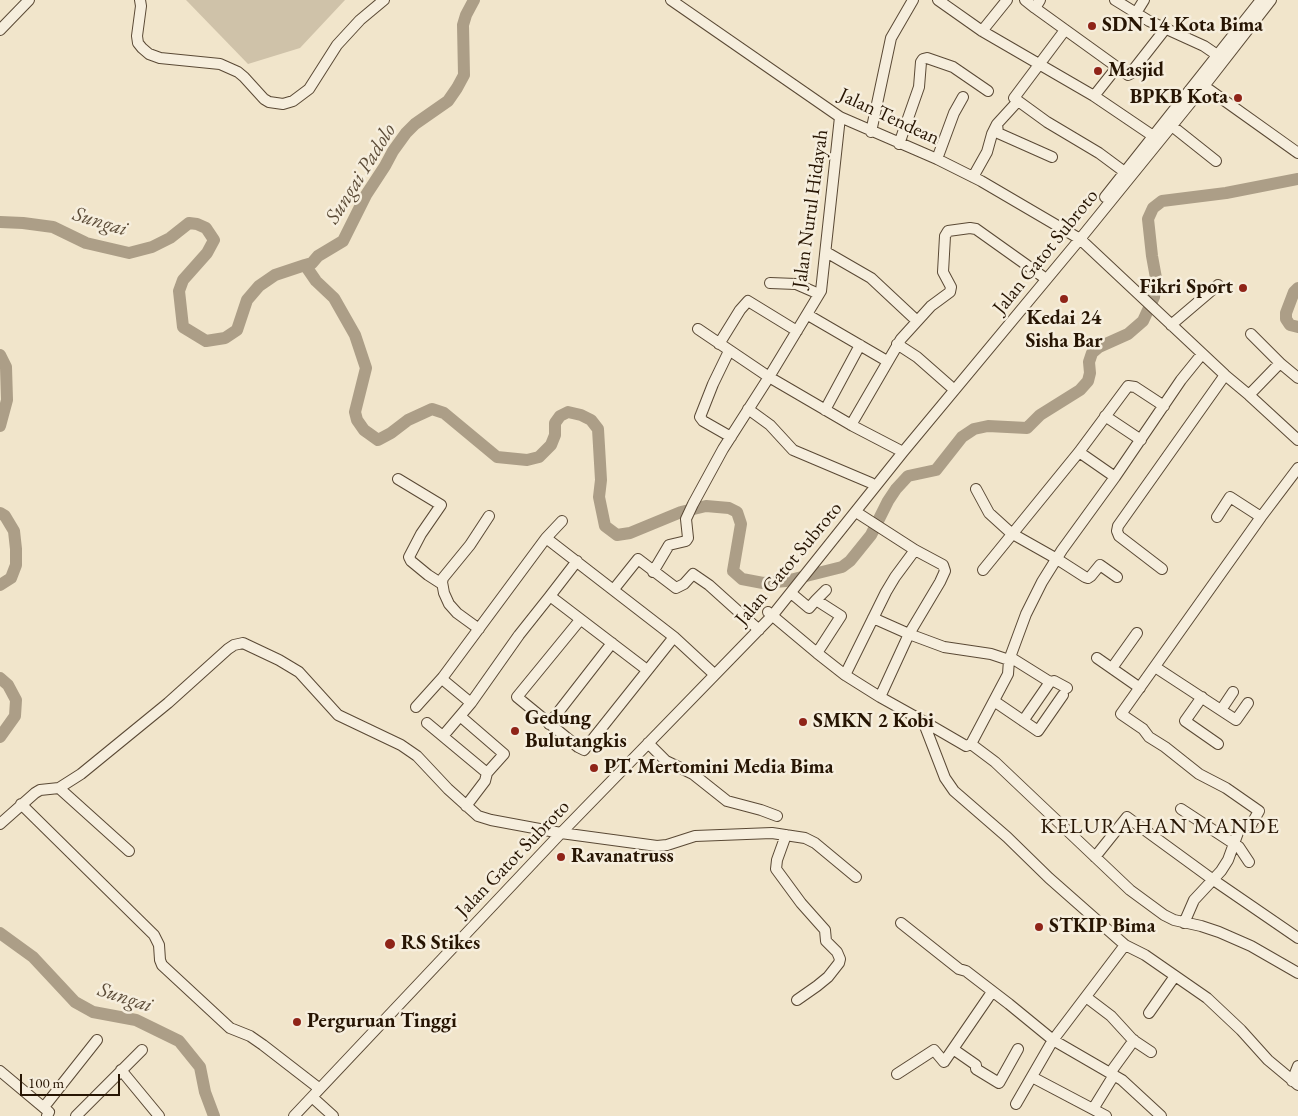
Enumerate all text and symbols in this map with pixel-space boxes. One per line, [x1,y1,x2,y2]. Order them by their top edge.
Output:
place label: SDN 14 Kota Bima [1102,14,1263,38]
marker: SDN 14 Kota Bima [1086,20,1098,32]
place label: Masjid [1108,59,1164,83]
marker: Masjid [1092,65,1104,77]
street label: Jalan Tendean [835,83,943,151]
place label: BPKB Kota [1130,86,1228,110]
marker: BPKB Kota [1232,92,1244,104]
water label: Sungai Padolo [320,119,402,229]
street label: Jalan Nurul Hidayah [788,128,834,290]
street label: Jalan Gatot Subroto [988,185,1104,319]
water label: Sungai [70,202,130,242]
place label: Fikri Sport [1140,276,1233,300]
marker: Fikri Sport [1237,282,1249,294]
marker: Kedai 24 Sisha Bar [1058,293,1070,305]
place label: Kedai 24 Sisha Bar [1025,307,1103,354]
street label: Jalan Gatot Subroto [730,497,848,631]
place label: Gedung Bulutangkis [525,707,627,754]
place label: SMKN 2 Kobi [813,710,934,734]
marker: SMKN 2 Kobi [797,716,809,728]
marker: Gedung Bulutangkis [509,725,521,737]
place label: PT. Mertomini Media Bima [604,756,833,780]
marker: PT. Mertomini Media Bima [588,762,600,774]
street label: Jalan Gatot Subroto [451,795,575,923]
district label: KELURAHAN MANDE [1038,814,1282,840]
place label: Ravanatruss [571,845,674,869]
marker: Ravanatruss [555,851,567,863]
place label: STKIP Bima [1049,915,1156,939]
marker: STKIP Bima [1033,921,1045,933]
place label: RS Stikes [401,932,480,956]
marker: RS Stikes [383,937,397,951]
water label: Sungai [95,977,155,1019]
place label: Perguruan Tinggi [307,1010,457,1034]
marker: Perguruan Tinggi [291,1016,303,1028]
scale bar [22,1064,122,1096]
text: 100 m [28,1073,64,1092]

